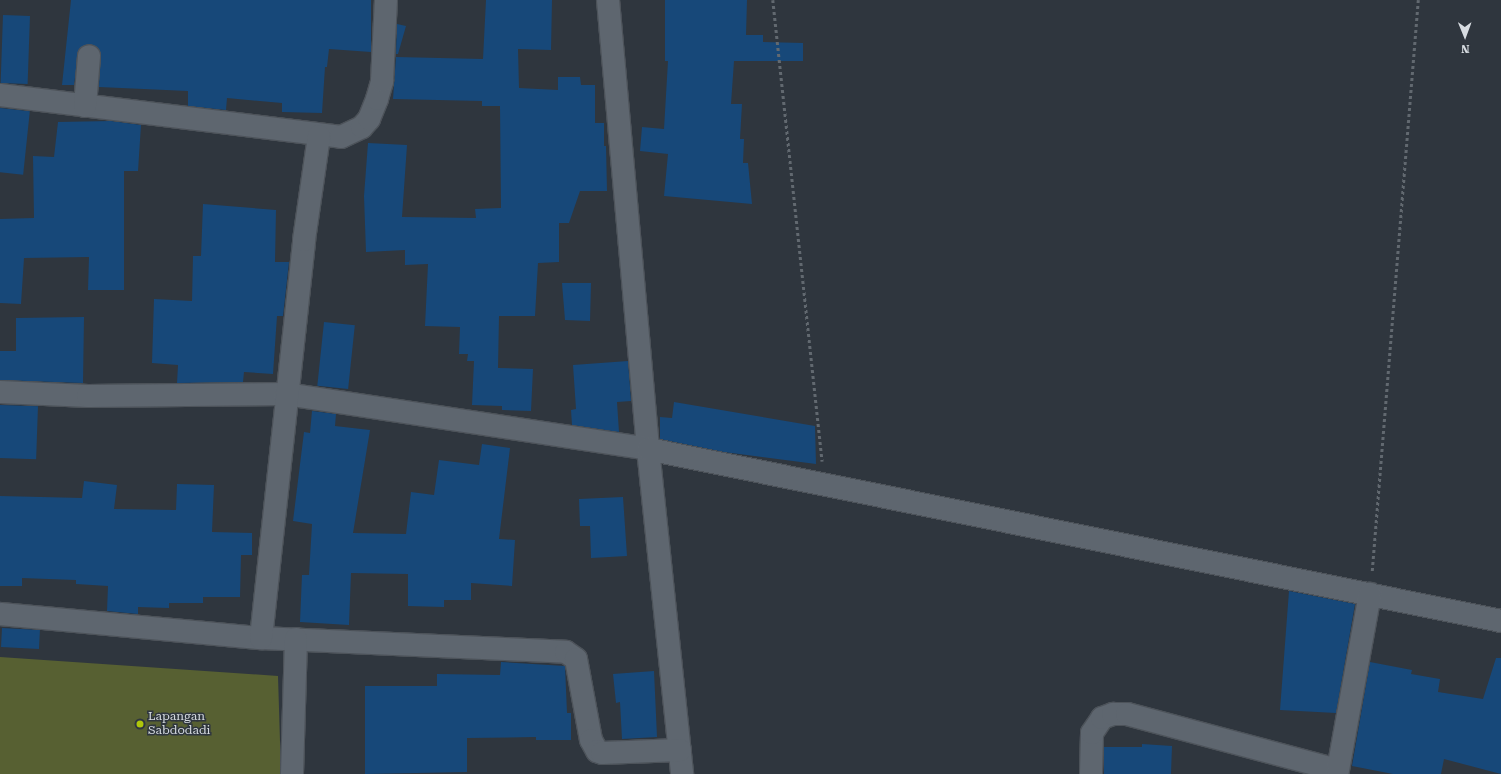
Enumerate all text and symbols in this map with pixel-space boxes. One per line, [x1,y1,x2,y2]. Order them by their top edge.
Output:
north arrow [1445,16,1485,56]
text: N [1461,42,1470,55]
place label: Lapangan Sabdodadi [148,710,210,738]
marker: Lapangan Sabdodadi [135,719,145,729]

